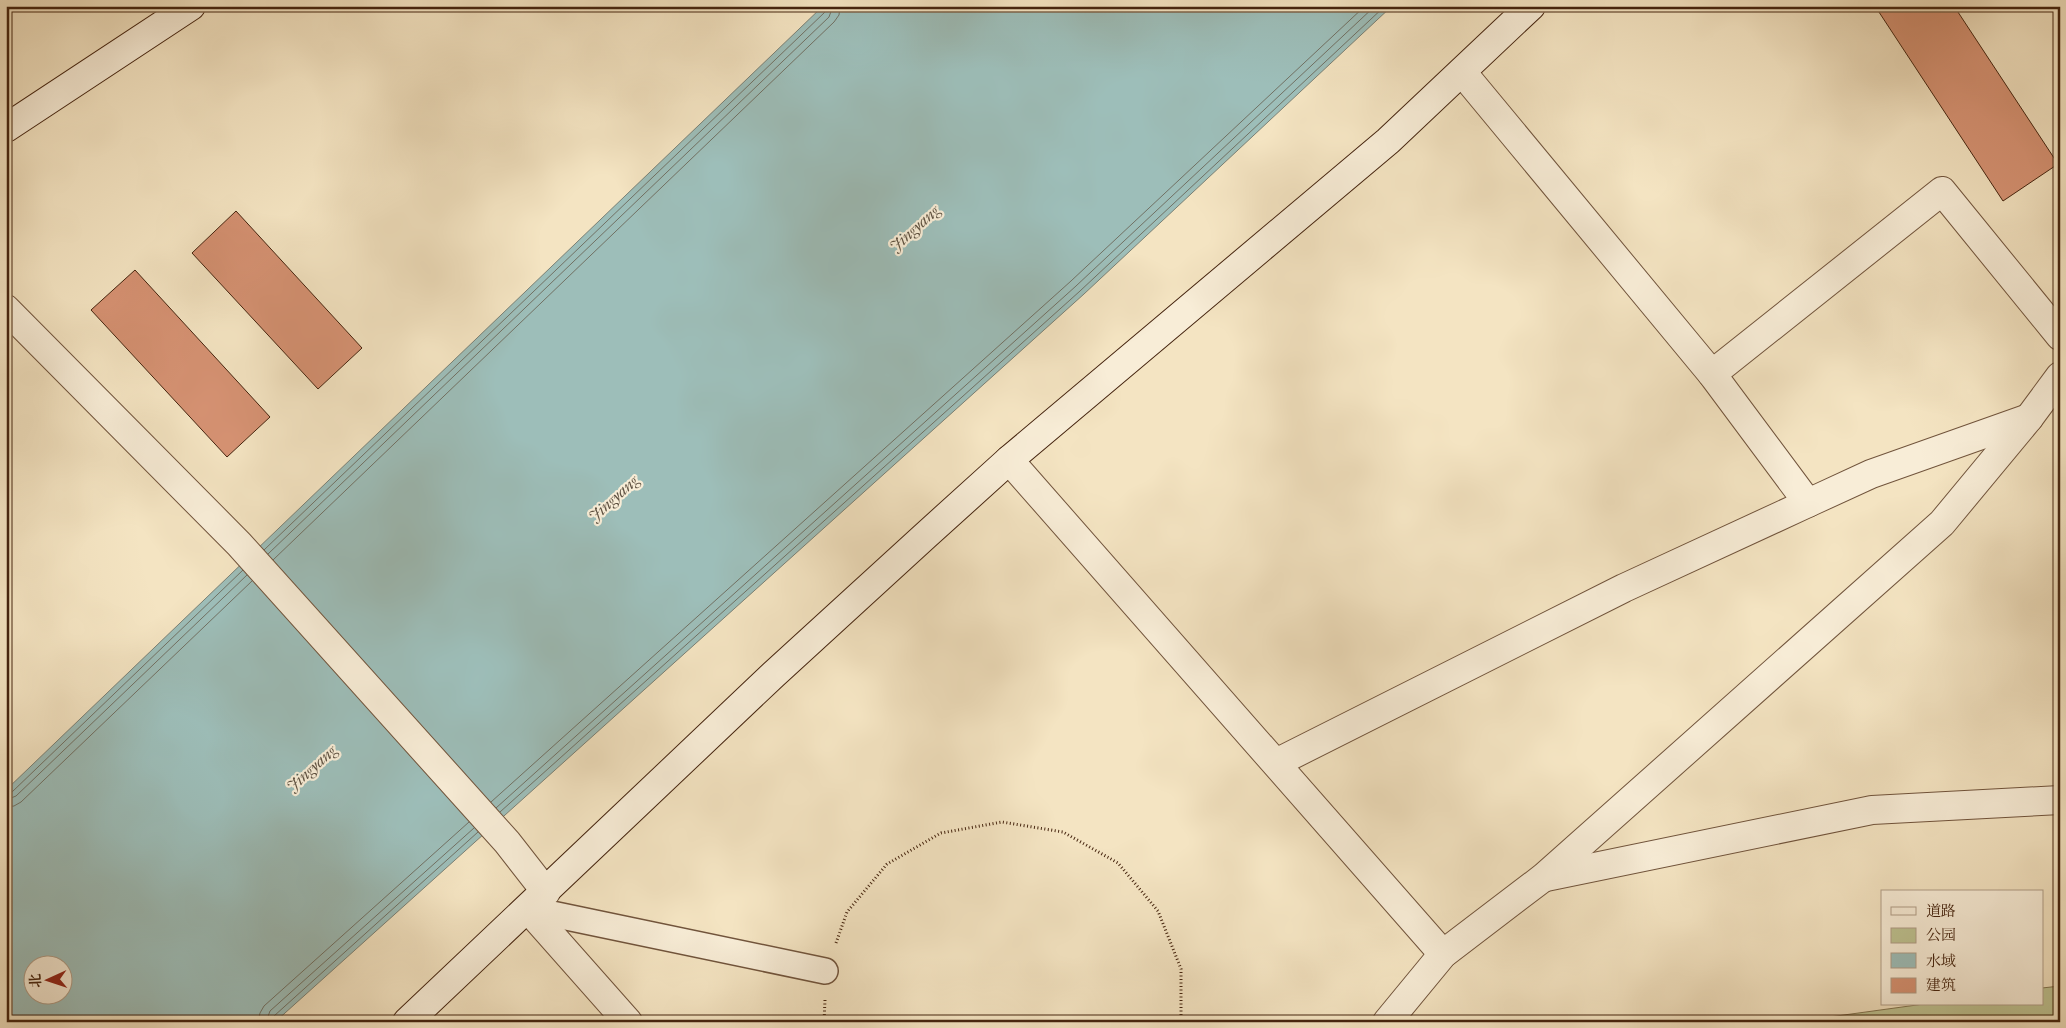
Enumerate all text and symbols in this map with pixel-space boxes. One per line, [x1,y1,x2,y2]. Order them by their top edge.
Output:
water label: Jingyang [885,200,944,256]
water label: Jingyang [584,470,643,526]
water label: Jingyang [282,740,341,796]
legend [1881,890,2044,1006]
text: 道路 [1926,902,1956,920]
text: 公园 [1926,926,1956,944]
text: 水域 [1926,952,1956,970]
north arrow [22,956,72,1006]
text: 北 [27,973,44,988]
text: 建筑 [1926,976,1956,994]

